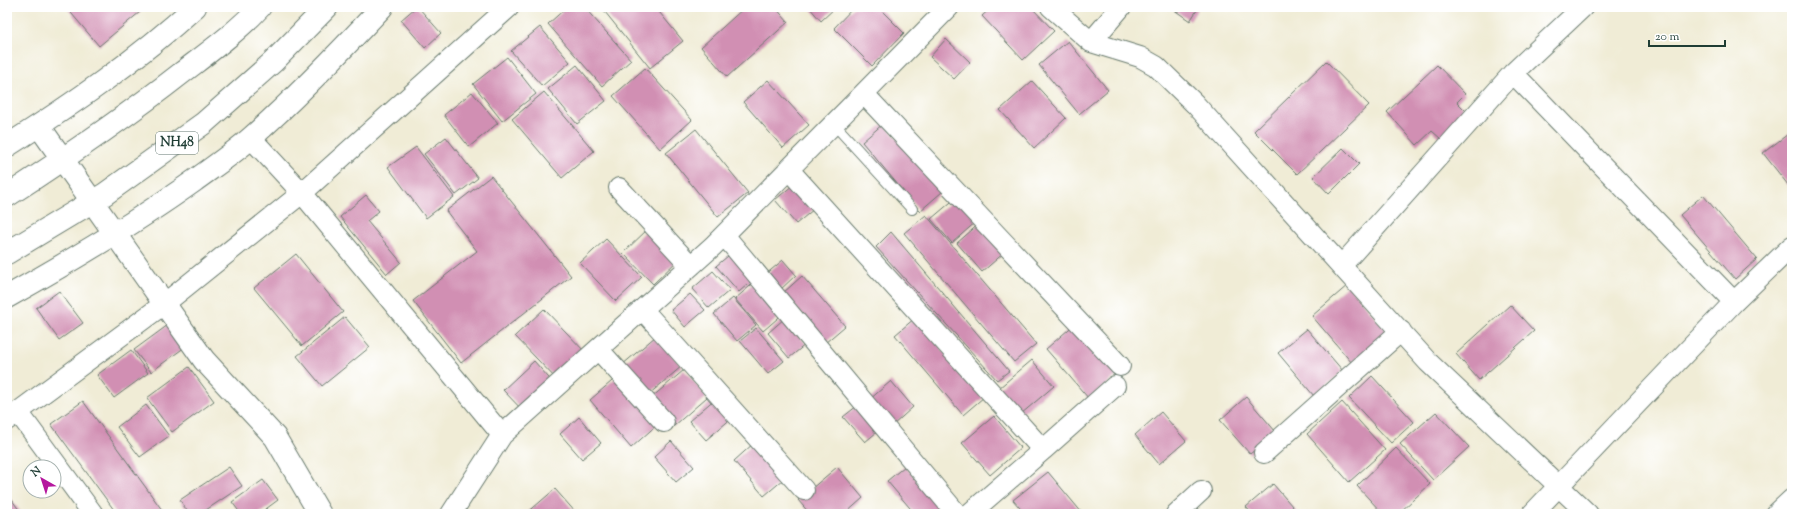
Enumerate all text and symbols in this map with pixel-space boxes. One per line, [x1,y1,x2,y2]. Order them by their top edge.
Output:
scale bar [1649,22,1725,48]
text: 20 m [1655,28,1680,46]
road number: NH48 [156,132,198,154]
north arrow [22,459,62,499]
text: N [27,463,45,482]

